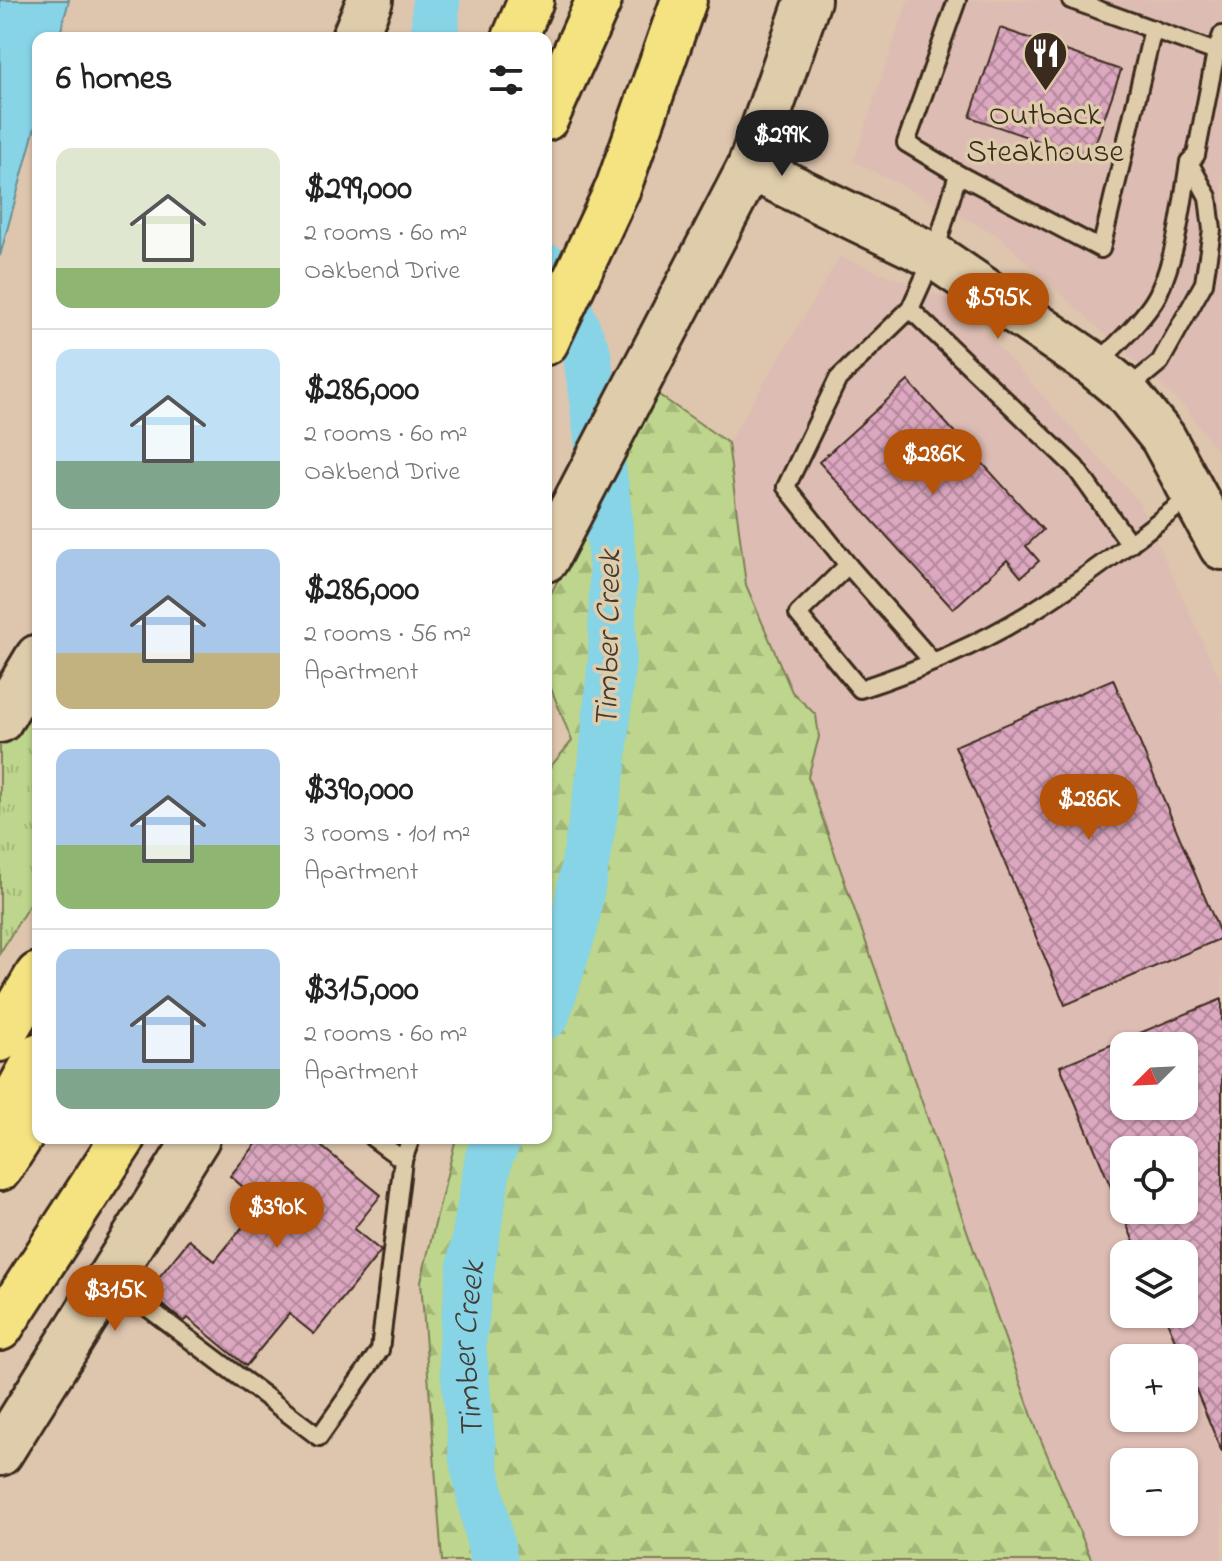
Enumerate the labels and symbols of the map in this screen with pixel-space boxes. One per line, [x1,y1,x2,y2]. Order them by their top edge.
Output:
restaurant icon: Outback Steakhouse [1021,30,1069,93]
place label: Outback Steakhouse [966,93,1124,177]
pin: $299K [726,110,838,178]
pin: $595K [942,273,1054,341]
pin: $286K [877,429,989,497]
water label: Timber Creek [583,547,637,729]
pin: $286K [1033,774,1145,842]
north arrow [1110,1032,1198,1120]
pin: $390K [221,1182,333,1250]
water label: Timber Creek [441,1256,501,1441]
pin: $315K [59,1265,171,1333]

